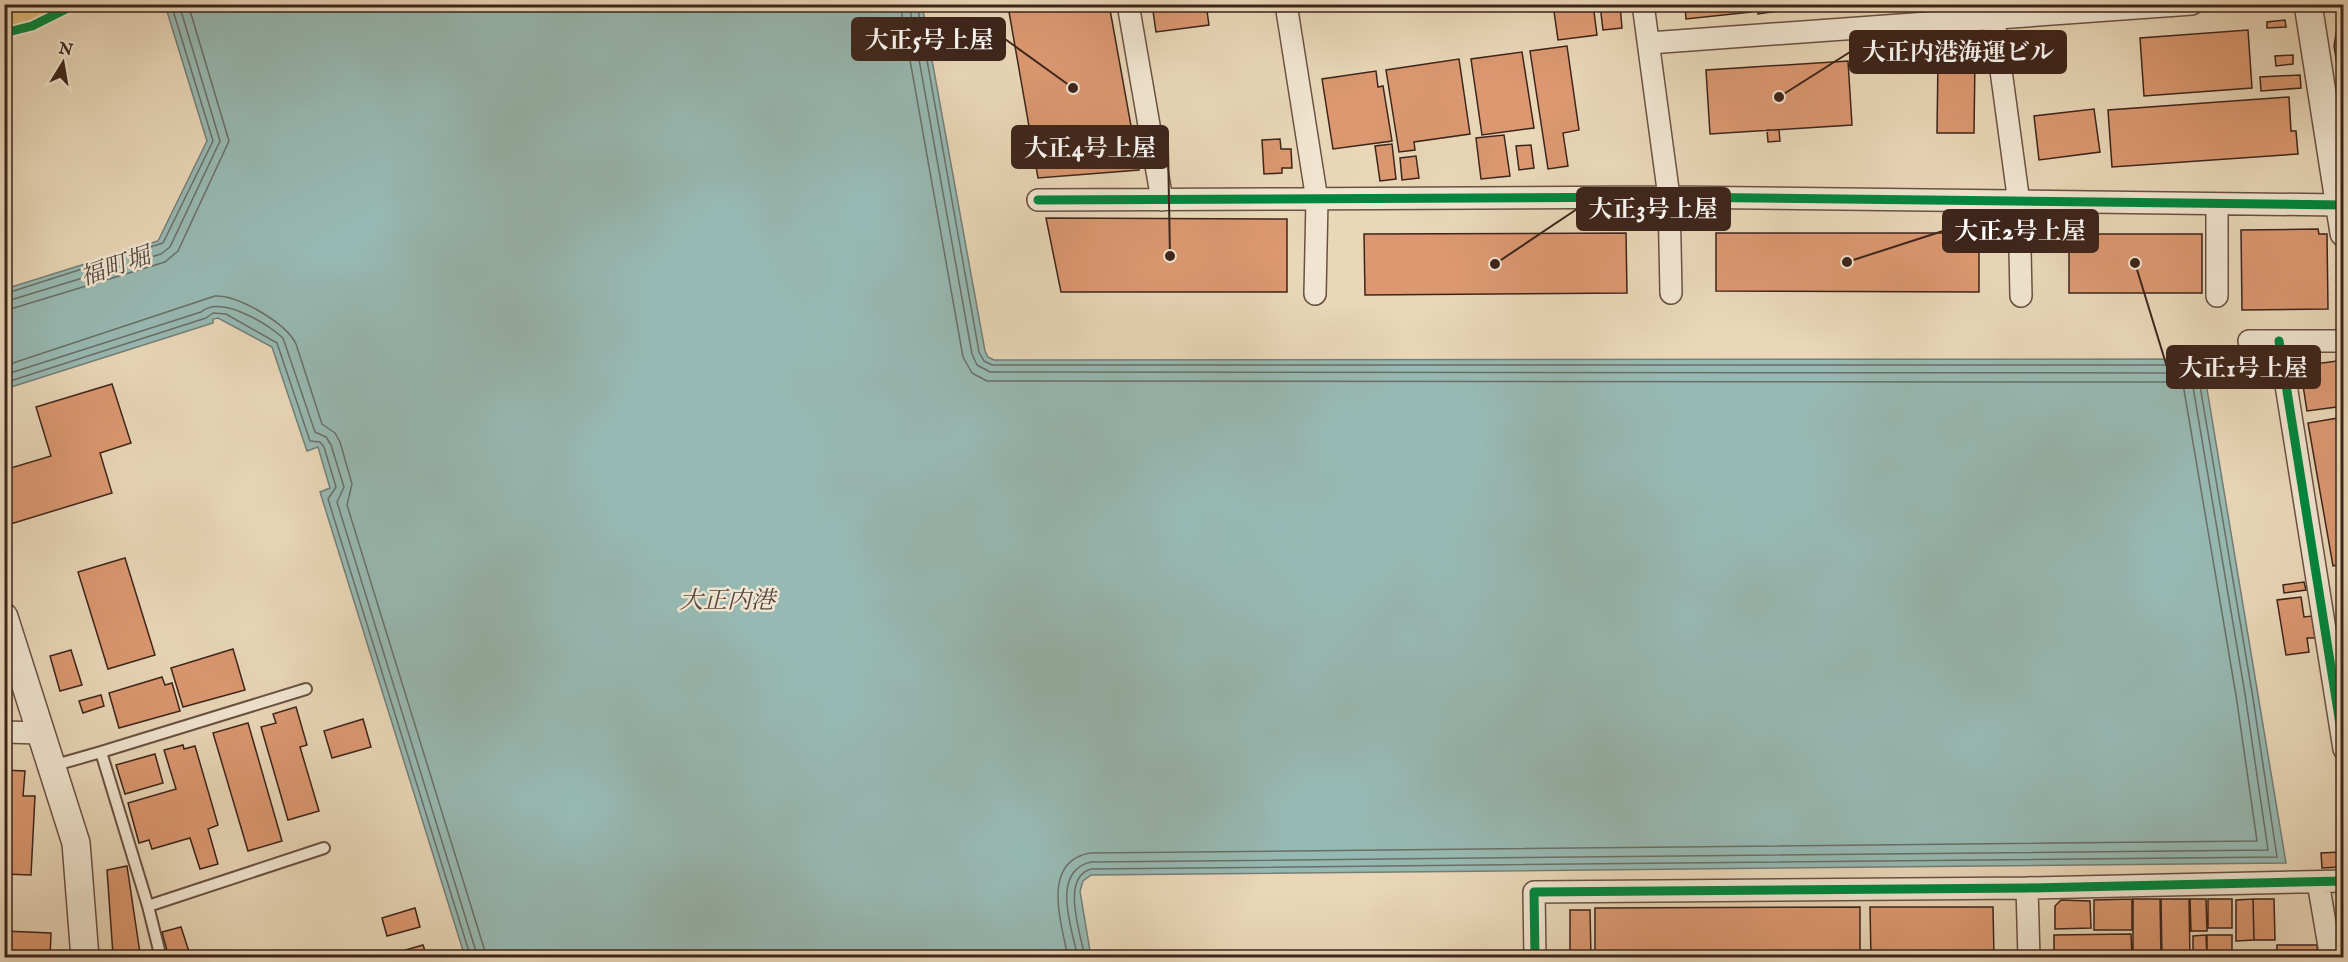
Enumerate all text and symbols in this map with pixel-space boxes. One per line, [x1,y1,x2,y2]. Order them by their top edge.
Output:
callout: 大正5号上屋 [852,18,1005,60]
text: 大正5号上屋 [865,26,993,57]
callout: 大正内港海運ビル [1850,31,2066,73]
north arrow [33,33,93,93]
text: 大正内港海運ビル [1862,38,2054,69]
text: N [56,39,74,61]
callout: 大正4号上屋 [1012,126,1168,168]
text: 大正4号上屋 [1024,134,1156,165]
callout: 大正3号上屋 [1577,188,1730,230]
text: 大正3号上屋 [1589,195,1717,226]
callout: 大正2号上屋 [1943,210,2098,252]
text: 大正2号上屋 [1954,217,2086,248]
water label: 福町堀 [76,240,158,294]
callout: 大正1号上屋 [2167,346,2320,388]
text: 大正1号上屋 [2179,354,2307,385]
water label: 大正内港 [679,586,778,617]

